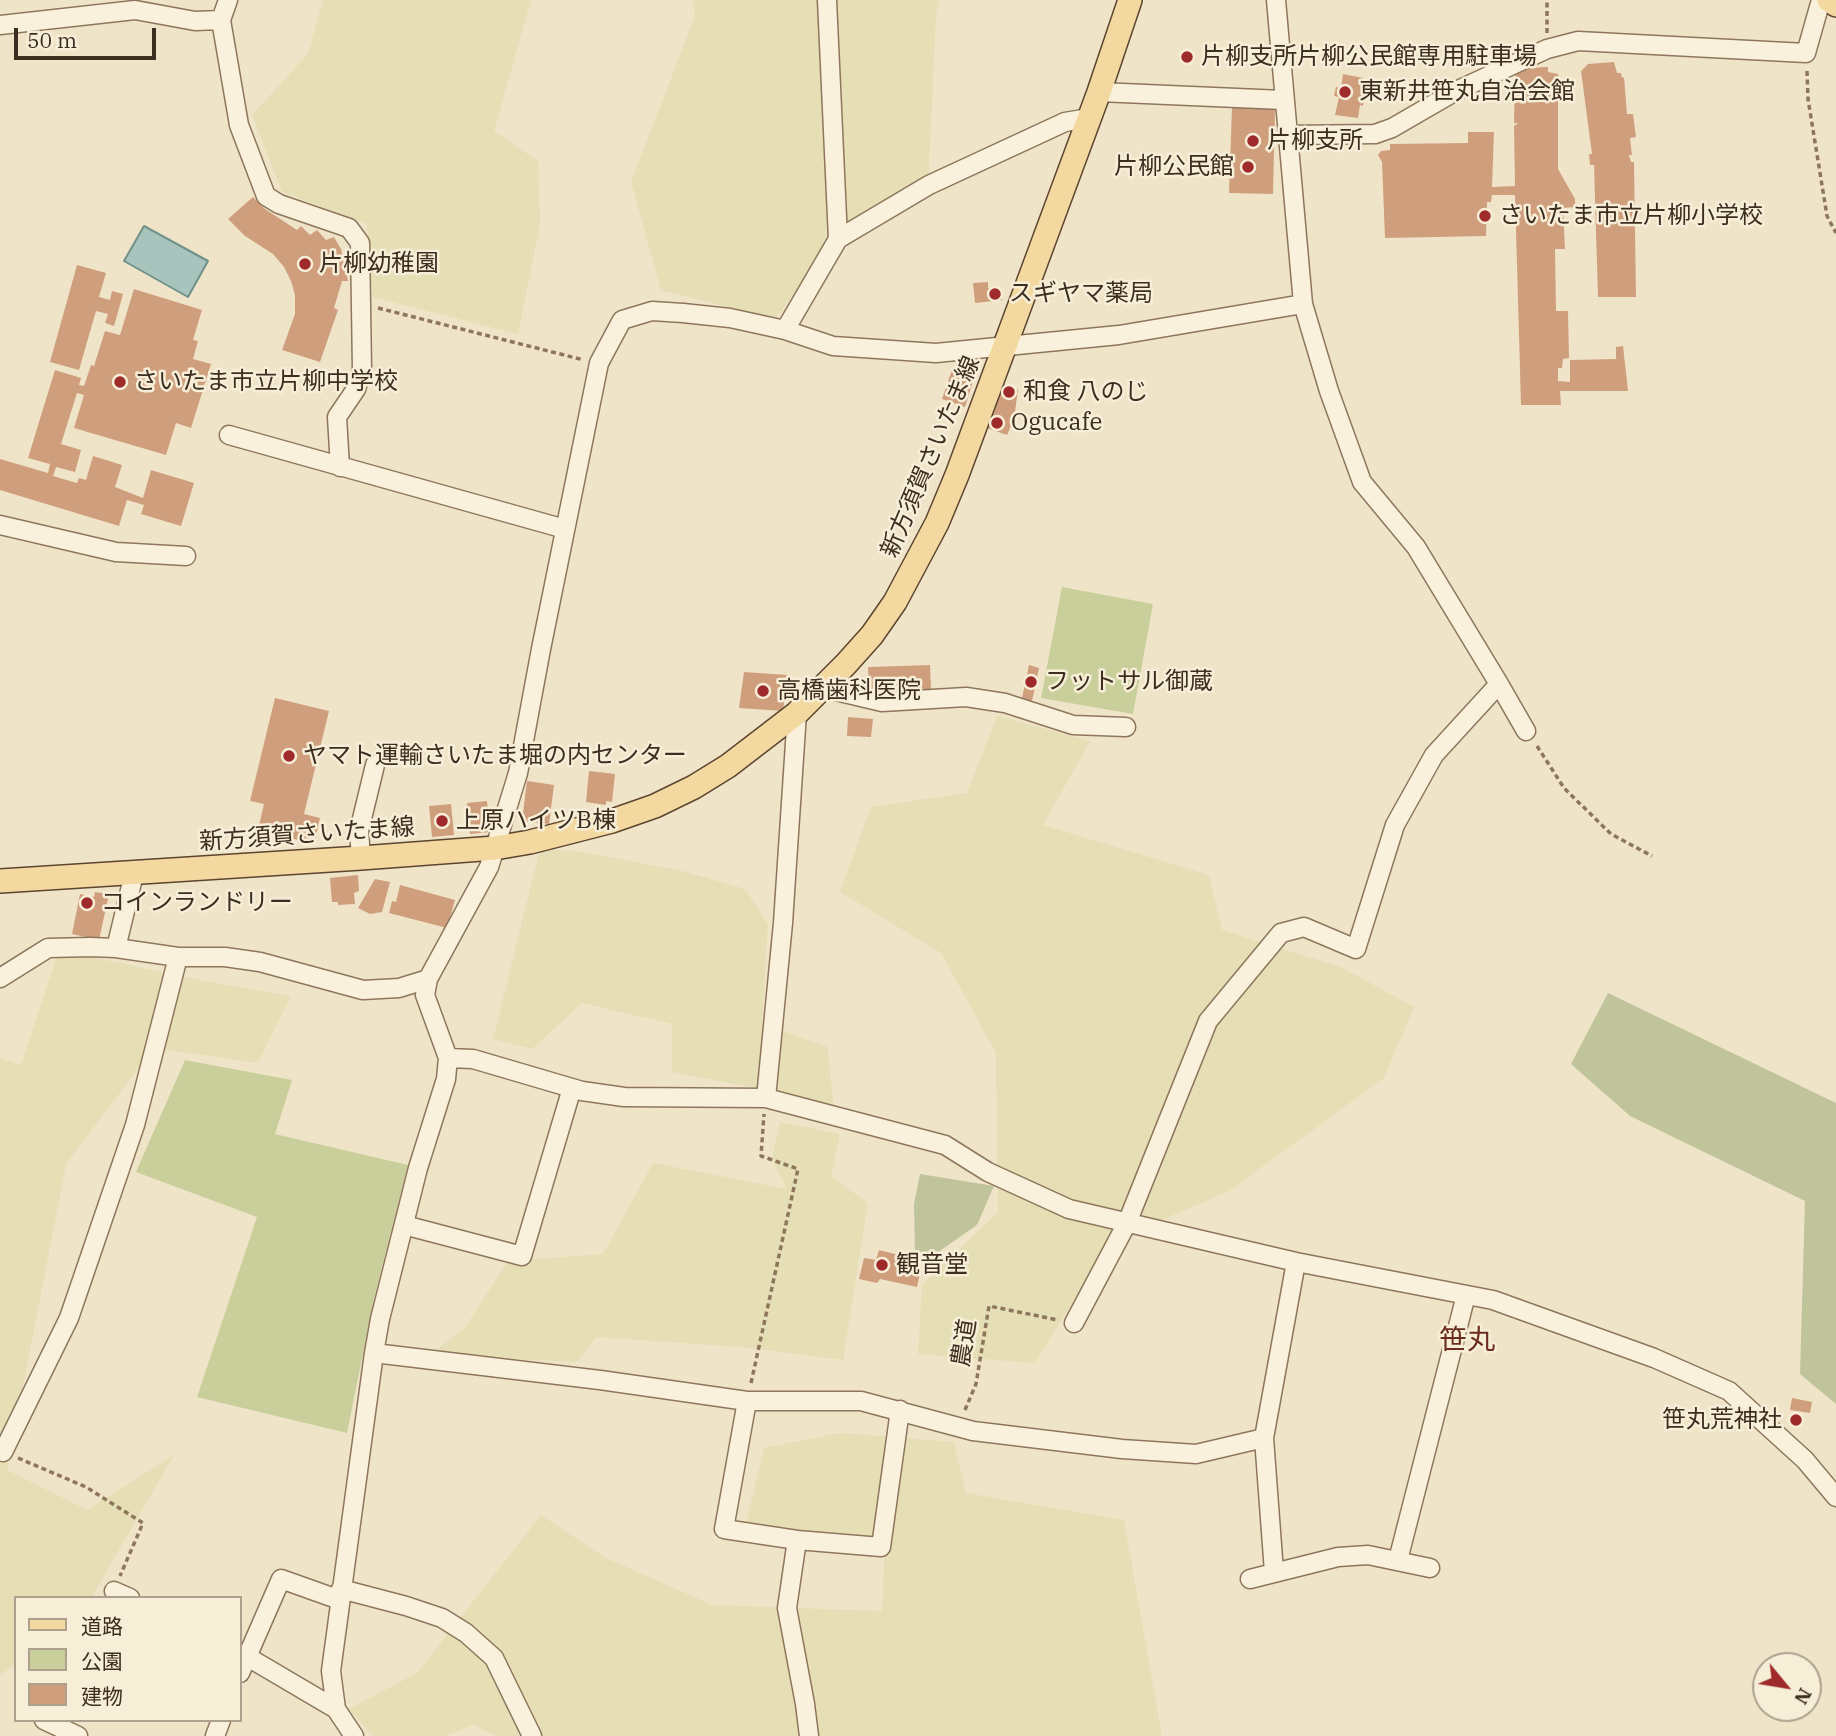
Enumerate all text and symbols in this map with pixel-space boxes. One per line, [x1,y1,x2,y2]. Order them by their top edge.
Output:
scale bar [18,14,159,58]
text: 50 m [27,26,77,54]
place label: 片柳支所片柳公民館専用駐車場 [1201,43,1537,71]
marker: 片柳支所片柳公民館専用駐車場 [1179,49,1195,65]
place label: 東新井笹丸自治会館 [1359,78,1575,106]
marker: 東新井笹丸自治会館 [1337,84,1353,100]
place label: 片柳支所 [1267,127,1363,155]
marker: 片柳支所 [1245,133,1261,149]
place label: 片柳公民館 [1114,153,1234,181]
marker: 片柳公民館 [1240,159,1256,175]
place label: さいたま市立片柳小学校 [1499,202,1763,230]
marker: さいたま市立片柳小学校 [1477,208,1493,224]
place label: 片柳幼稚園 [319,250,439,278]
marker: 片柳幼稚園 [297,256,313,272]
place label: スギヤマ薬局 [1009,280,1153,308]
marker: スギヤマ薬局 [987,286,1003,302]
street label: 新方須賀さいたま線 [876,352,986,562]
place label: さいたま市立片柳中学校 [134,368,398,396]
marker: さいたま市立片柳中学校 [112,374,128,390]
place label: 和食 八のじ [1023,378,1149,406]
marker: 和食 八のじ [1001,384,1017,400]
place label: Ogucafe [1011,409,1102,437]
marker: Ogucafe [989,415,1005,431]
place label: フットサル御蔵 [1045,668,1213,696]
marker: フットサル御蔵 [1023,674,1039,690]
place label: 高橋歯科医院 [777,677,921,705]
marker: 高橋歯科医院 [755,683,771,699]
place label: ヤマト運輸さいたま堀の内センター [303,742,687,770]
marker: ヤマト運輸さいたま堀の内センター [281,748,297,764]
place label: 上原ハイツB棟 [456,807,616,835]
street label: 新方須賀さいたま線 [198,813,416,857]
marker: 上原ハイツB棟 [434,813,450,829]
place label: コインランドリー [101,889,293,917]
marker: コインランドリー [79,895,95,911]
place label: 観音堂 [896,1251,968,1279]
marker: 観音堂 [874,1257,890,1273]
street label: 農道 [947,1317,983,1369]
district label: 笹丸 [1439,1324,1495,1358]
place label: 笹丸荒神社 [1662,1406,1782,1434]
marker: 笹丸荒神社 [1788,1412,1804,1428]
legend [14,1596,242,1722]
text: 道路 [81,1612,123,1640]
text: 公園 [81,1647,123,1675]
north arrow [1752,1652,1822,1722]
text: 建物 [81,1682,123,1710]
text: N [1789,1684,1818,1709]

